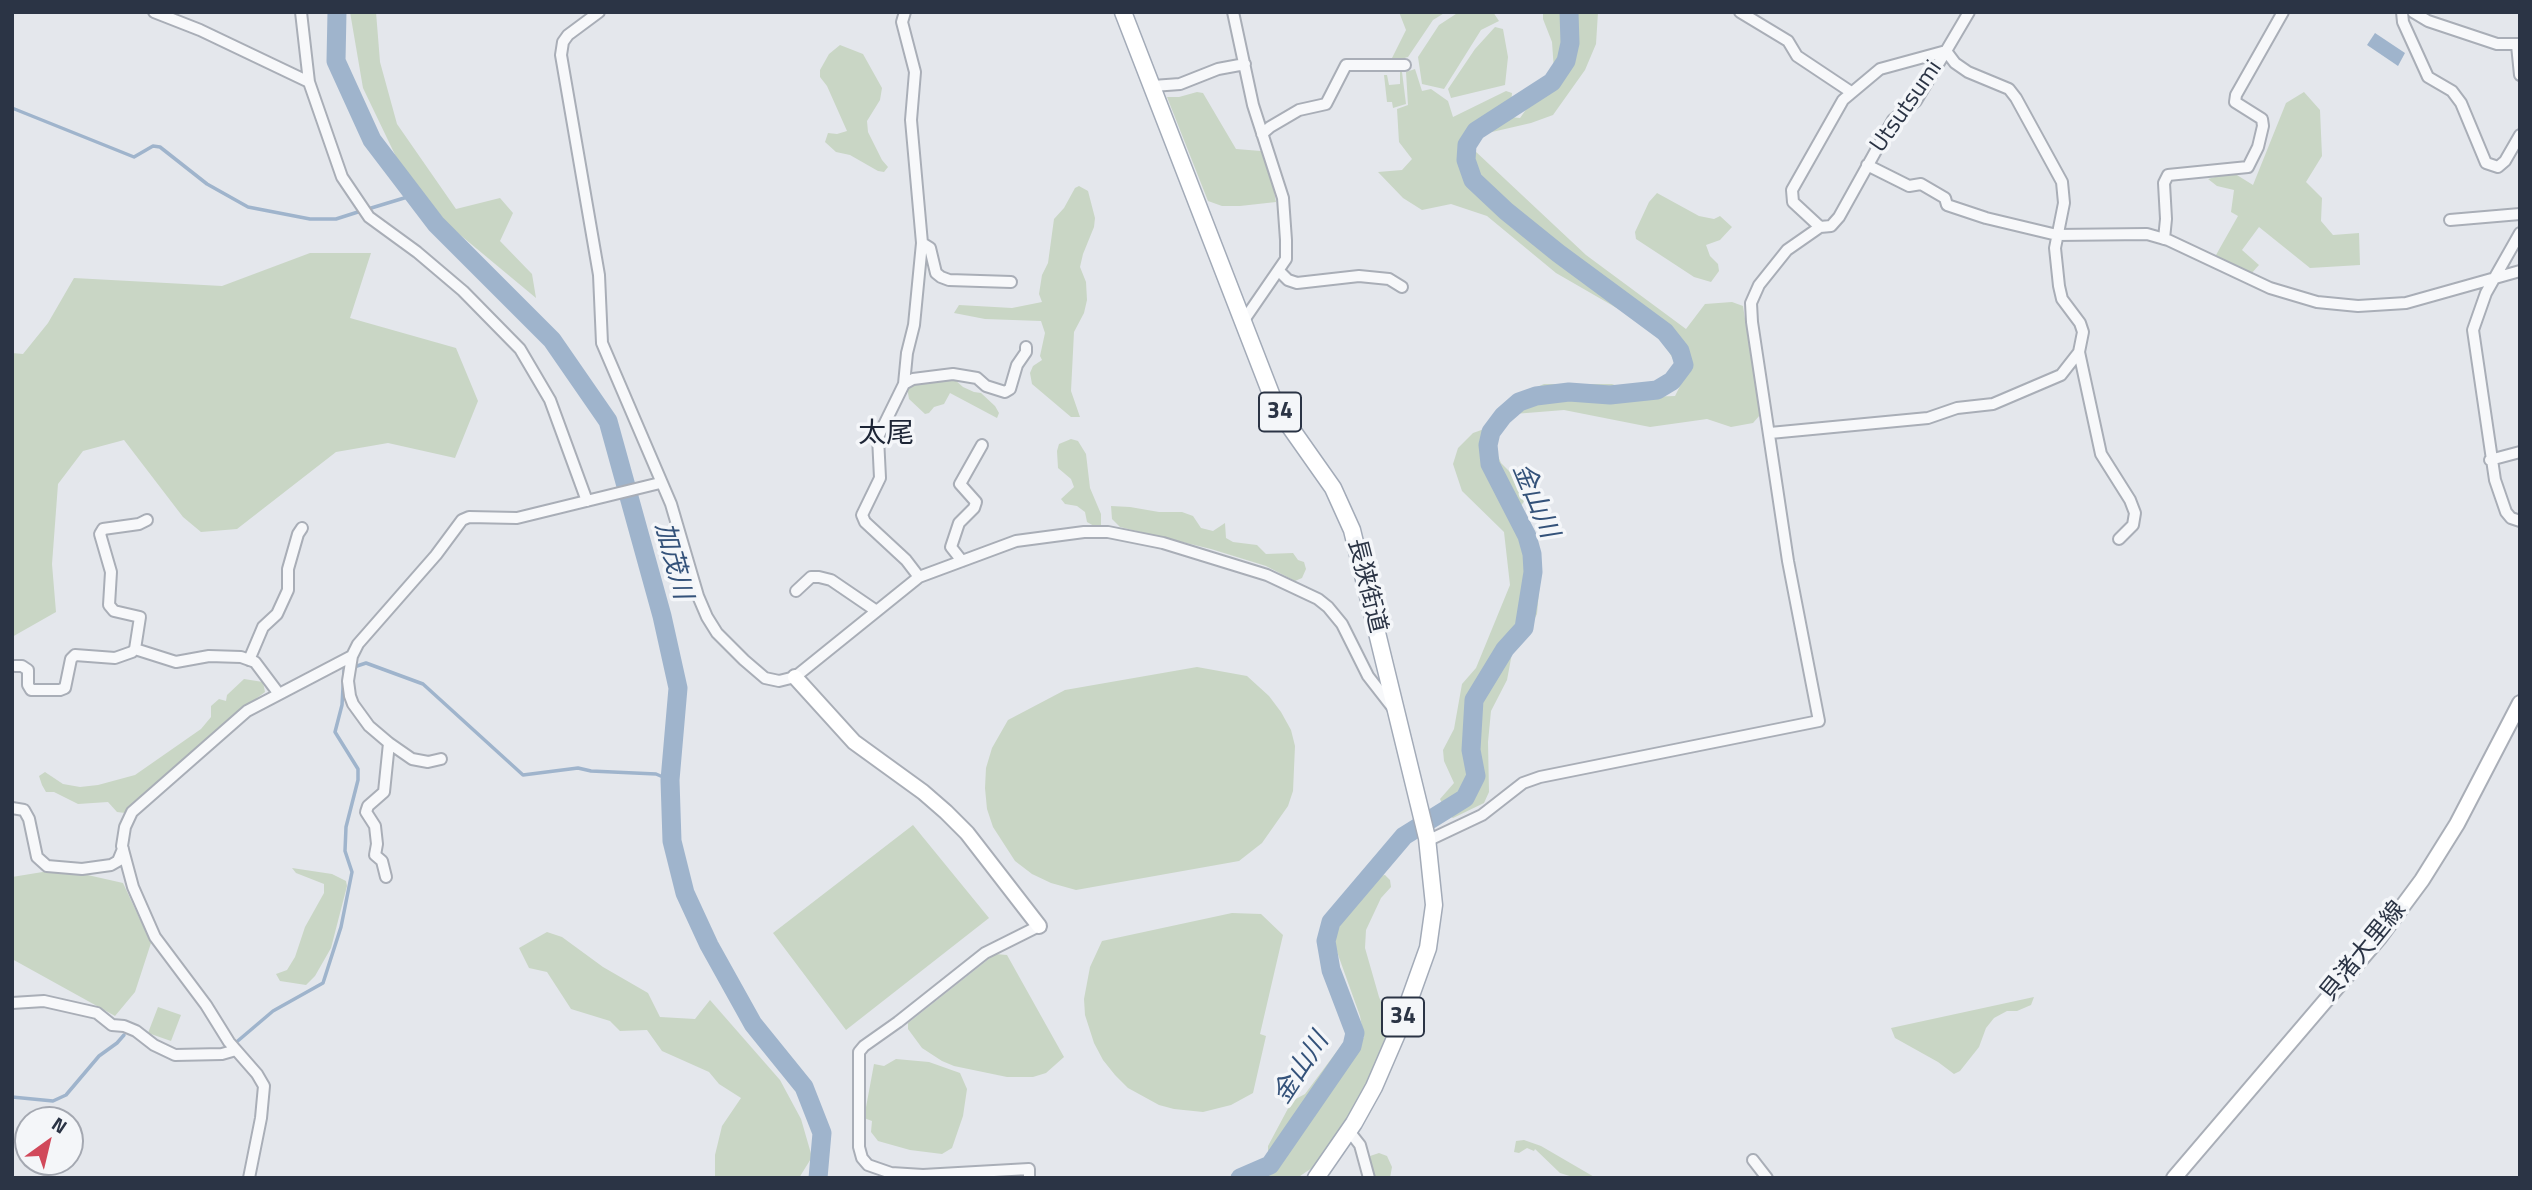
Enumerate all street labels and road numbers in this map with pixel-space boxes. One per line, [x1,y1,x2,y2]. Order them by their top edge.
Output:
street label: Utsutsumi [1865,56,1949,158]
road number: 34 [1259,392,1301,432]
street label: 長狭街道 [1340,536,1392,636]
street label: 貝渚大里線 [2315,896,2413,1008]
road number: 34 [1382,998,1424,1036]

